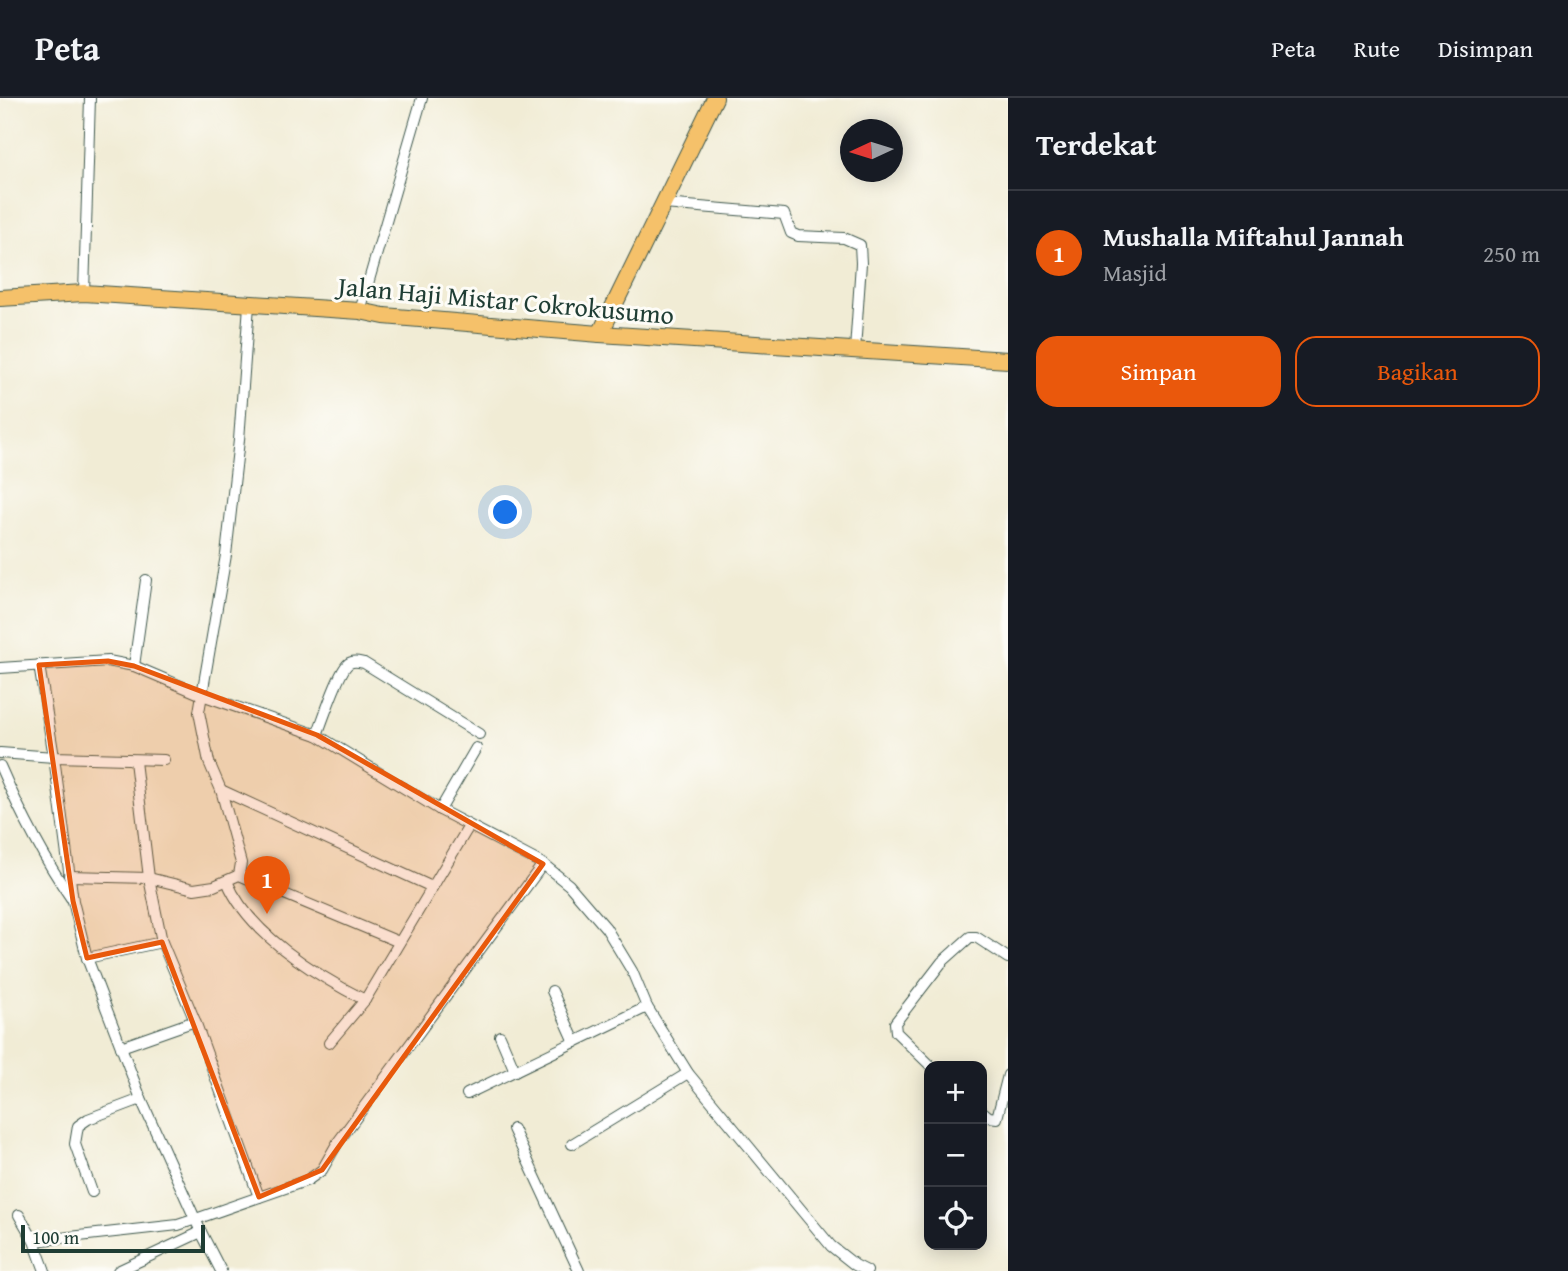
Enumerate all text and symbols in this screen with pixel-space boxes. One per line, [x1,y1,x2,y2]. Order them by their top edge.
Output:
text: Peta [35,24,100,72]
text: Peta [1272,31,1315,66]
text: Rute [1353,31,1400,66]
text: Disimpan [1438,31,1533,66]
north arrow [840,119,903,182]
text: Terdekat [1036,122,1156,166]
text: Mushalla Miftahul Jannah [1103,217,1404,256]
text: 1 [1053,237,1065,270]
text: 250 m [1483,237,1540,270]
text: Masjid [1103,256,1167,289]
street label: Jalan Haji Mistar Cokrokusumo [333,266,676,334]
button: Simpan [1036,336,1281,407]
button: Bagikan [1295,336,1540,407]
your location [488,495,522,529]
pin: 1 [244,856,290,914]
map controls [924,1061,987,1250]
button: + [924,1061,987,1124]
button: − [924,1124,987,1187]
button: locate [924,1187,987,1250]
scale bar [21,1222,205,1254]
text: 100 m [32,1223,79,1251]

